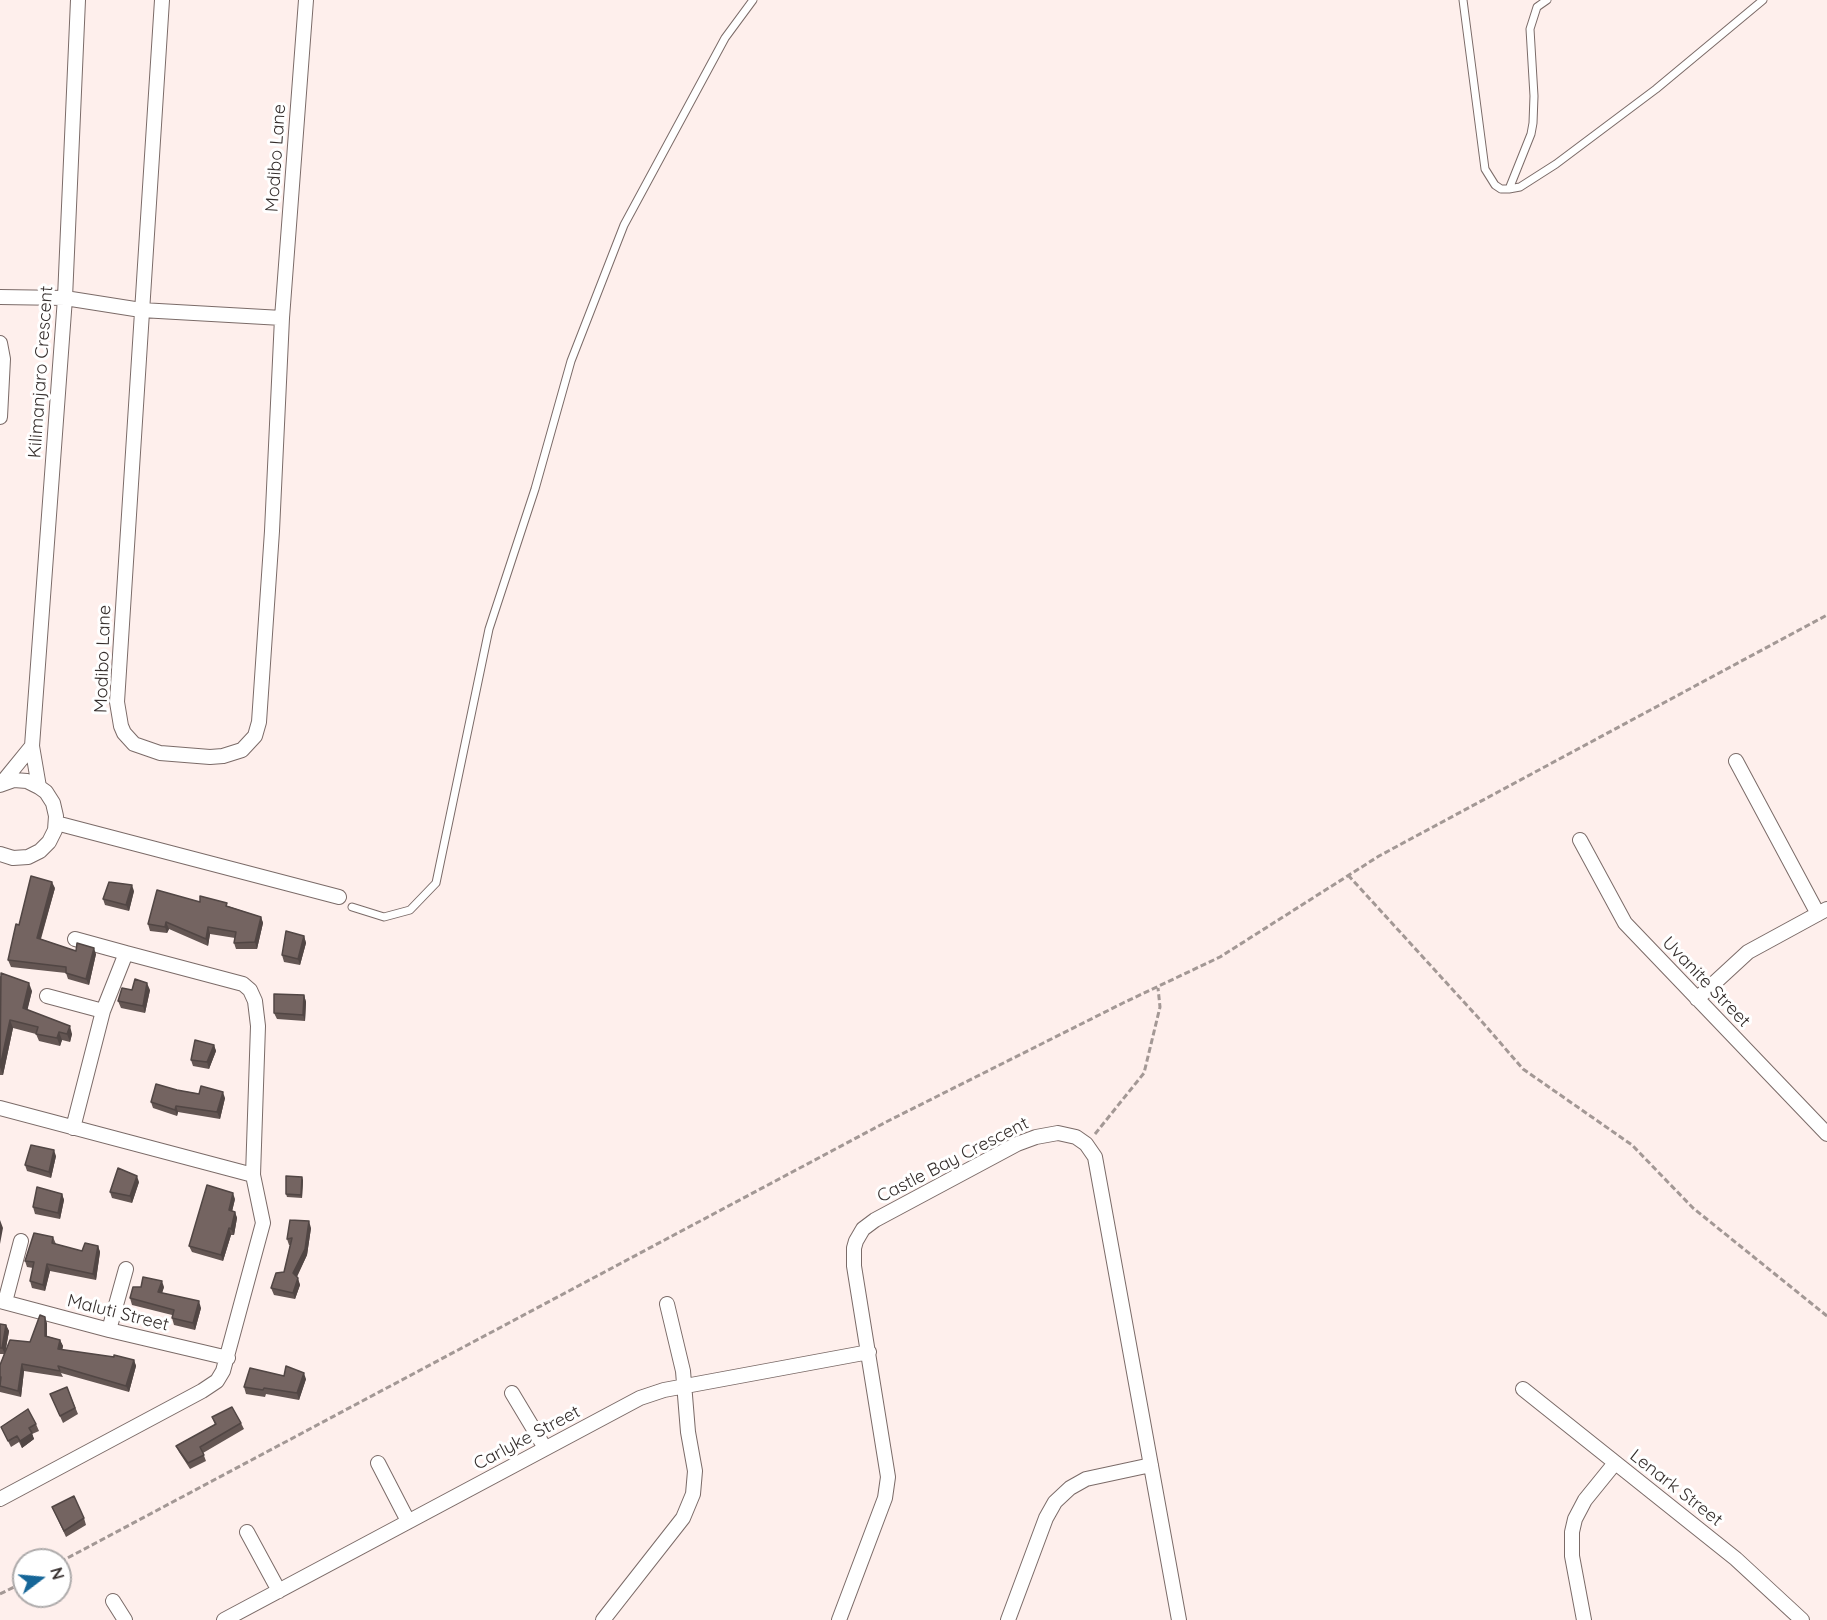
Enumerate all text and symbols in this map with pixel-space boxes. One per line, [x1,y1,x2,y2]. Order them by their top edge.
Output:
street label: Modibo Lane [261,103,291,213]
street label: Kilimanjaro Crescent [24,285,58,459]
street label: Modibo Lane [90,605,116,713]
street label: Uvanite Street [1657,932,1755,1032]
street label: Castle Bay Crescent [874,1112,1032,1208]
street label: Maluti Street [65,1290,171,1336]
street label: Carlyke Street [470,1401,584,1475]
street label: Lenark Street [1625,1445,1727,1531]
north arrow [12,1548,72,1608]
text: N [46,1565,69,1582]

